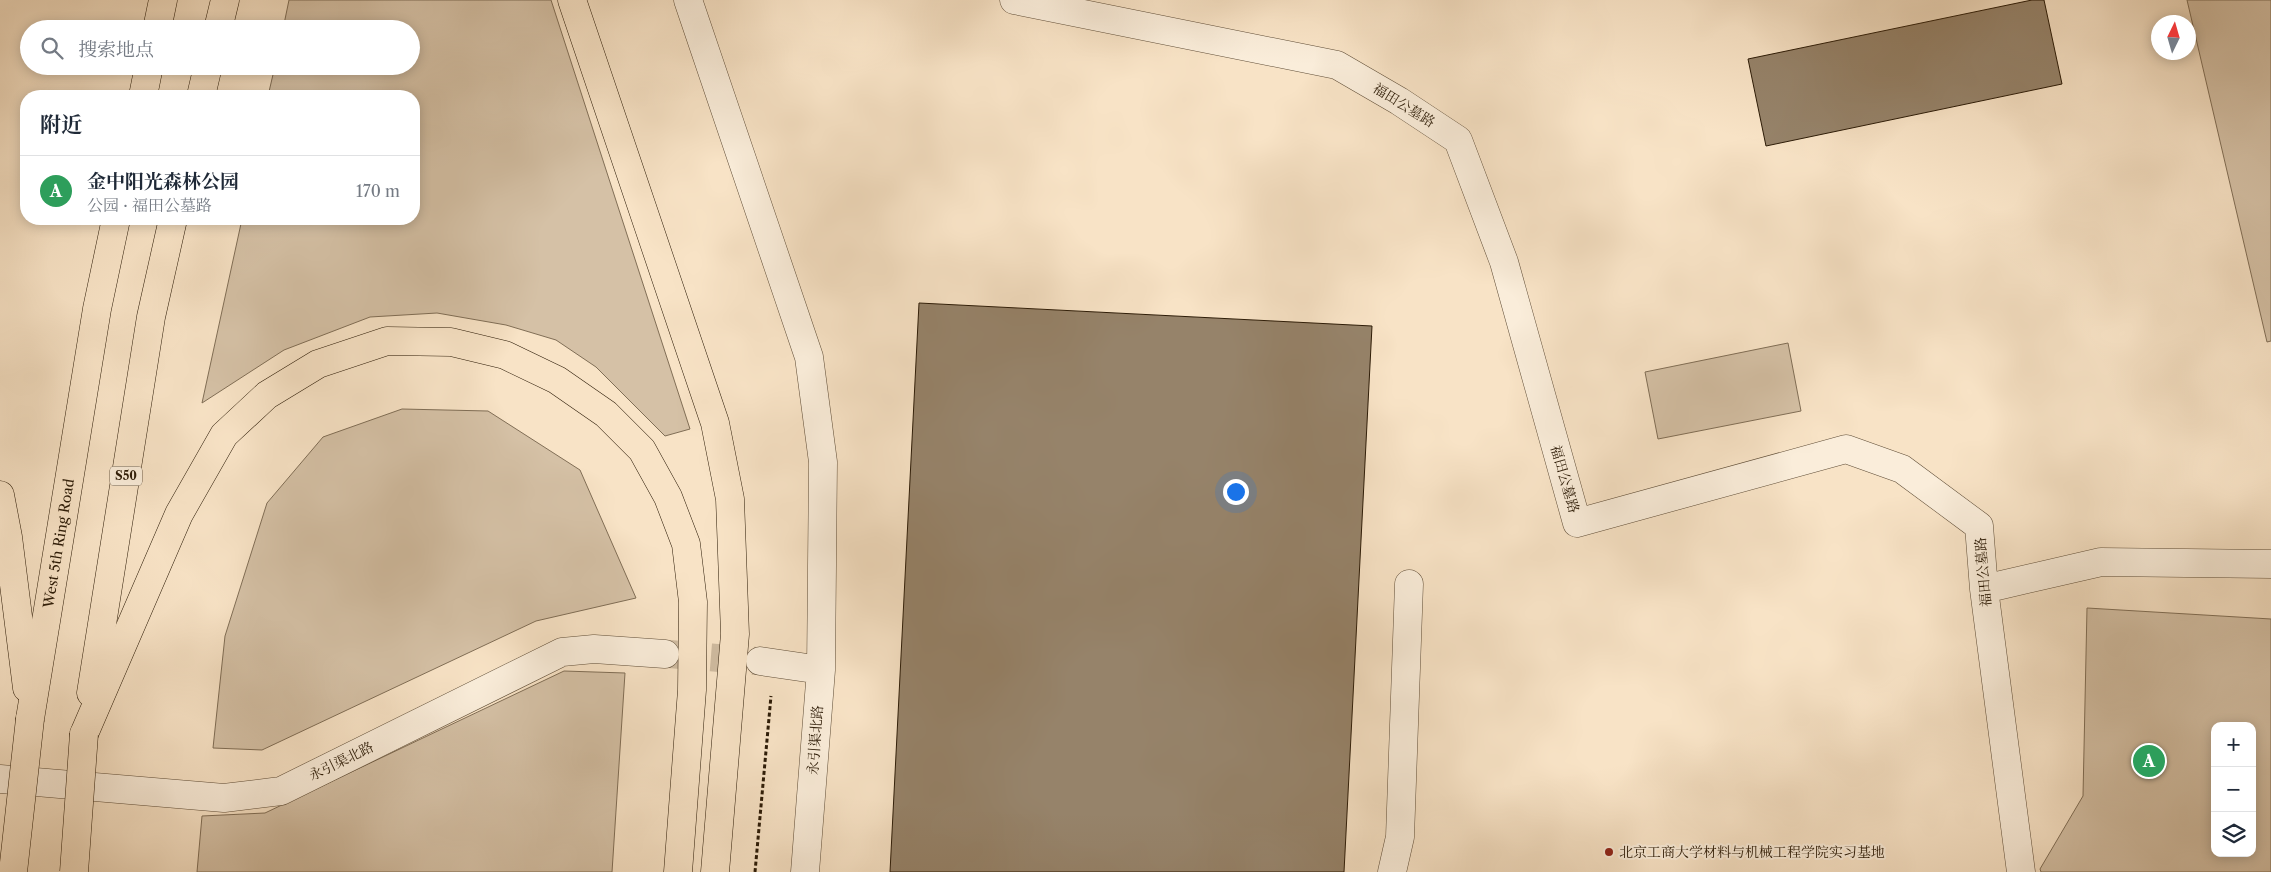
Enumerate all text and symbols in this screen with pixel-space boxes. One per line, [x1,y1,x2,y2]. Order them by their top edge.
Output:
north arrow [2151,15,2196,60]
search box [20,20,420,75]
icon: search [38,34,66,62]
text: 搜索地点 [78,38,154,61]
street label: 福田公墓路 [1370,79,1438,131]
text: 附近 [40,112,82,137]
text: 金中阳光森林公园 [87,170,239,193]
text: A [50,181,62,201]
text: 170 m [356,181,400,201]
text: 公园 · 福田公墓路 [87,195,212,215]
street label: 福田公墓路 [1547,443,1583,515]
road number: S50 [110,466,142,486]
street label: West 5th Ring Road [39,477,78,610]
your location [1223,479,1249,505]
street label: 福田公墓路 [1971,536,1995,608]
street label: 永引渠北路 [804,704,826,776]
map controls [2211,722,2256,857]
button: + [2211,722,2256,767]
street label: 永引渠北路 [306,738,376,784]
pin: A [2133,742,2165,780]
button: − [2211,767,2256,812]
button: layers [2211,812,2256,857]
place label: 北京工商大学材料与机械工程学院实习基地 [1619,843,1885,861]
marker: 北京工商大学材料与机械工程学院实习基地 [1603,846,1615,858]

